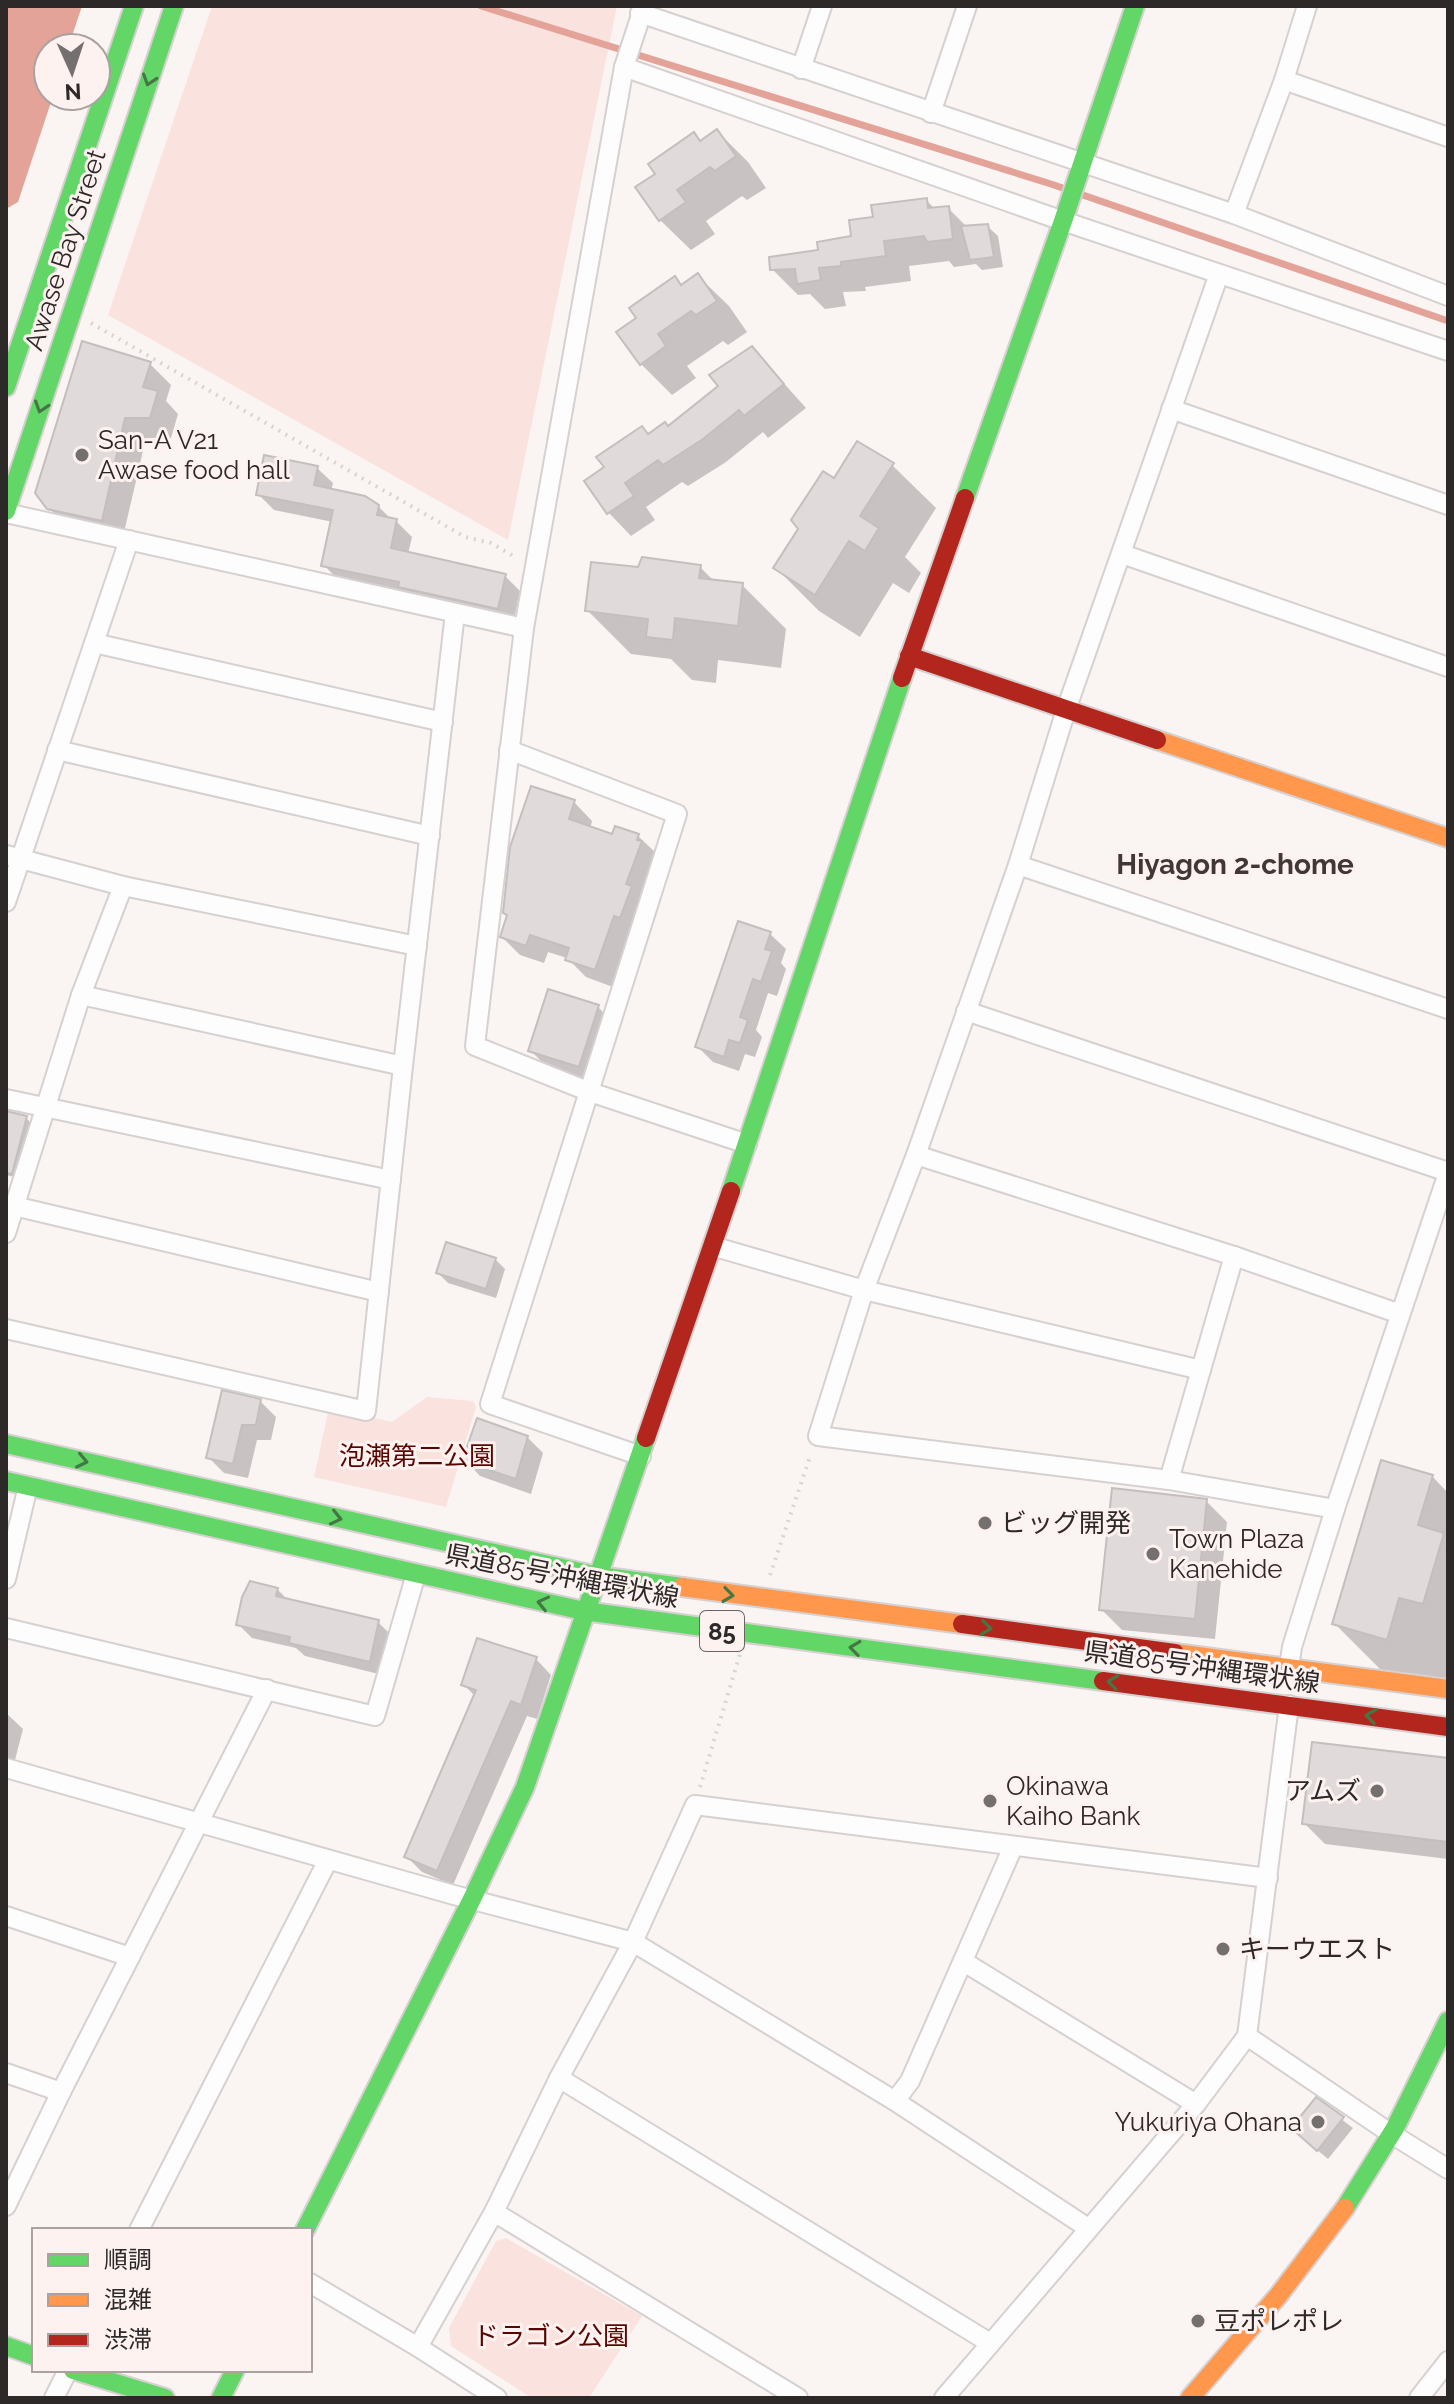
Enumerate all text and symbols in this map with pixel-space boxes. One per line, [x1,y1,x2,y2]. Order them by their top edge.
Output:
north arrow [32,32,112,112]
one-way arrow [143,72,159,86]
text: N [64,79,82,105]
street label: Awase Bay Street [18,146,112,354]
one-way arrow [34,399,50,413]
place label: San-A V21 Awase food hall [98,425,290,485]
marker: San-A V21 Awase food hall [73,446,91,464]
district label: Hiyagon 2-chome [1116,848,1354,881]
park label: 泡瀬第二公園 [339,1441,495,1471]
one-way arrow [75,1452,89,1469]
one-way arrow [329,1508,342,1525]
place label: ビッグ開発 [1001,1508,1131,1538]
marker: ビッグ開発 [976,1514,994,1532]
place label: Town Plaza Kanehide [1169,1524,1304,1584]
street label: 県道85号沖縄環状線 [443,1539,681,1613]
marker: Town Plaza Kanehide [1144,1545,1162,1563]
one-way arrow [721,1586,735,1603]
one-way arrow [536,1595,550,1612]
road number: 85 [700,1611,744,1651]
one-way arrow [980,1620,993,1637]
street label: 県道85号沖縄環状線 [1082,1636,1322,1698]
one-way arrow [848,1640,862,1657]
one-way arrow [1106,1674,1120,1691]
one-way arrow [1364,1708,1378,1725]
place label: Okinawa Kaiho Bank [1006,1771,1140,1831]
place label: アムズ [1285,1776,1361,1806]
marker: アムズ [1368,1782,1386,1800]
marker: Okinawa Kaiho Bank [981,1792,999,1810]
place label: キーウエスト [1239,1934,1395,1964]
marker: キーウエスト [1214,1940,1232,1958]
place label: Yukuriya Ohana [1114,2107,1302,2137]
marker: Yukuriya Ohana [1309,2113,1327,2131]
legend [32,2228,312,2372]
text: 順調 [104,2245,152,2274]
text: 混雑 [104,2285,152,2314]
place label: 豆ポレポレ [1214,2306,1344,2336]
marker: 豆ポレポレ [1189,2312,1207,2330]
park label: ドラゴン公園 [473,2321,629,2351]
text: 渋滞 [104,2325,152,2354]

